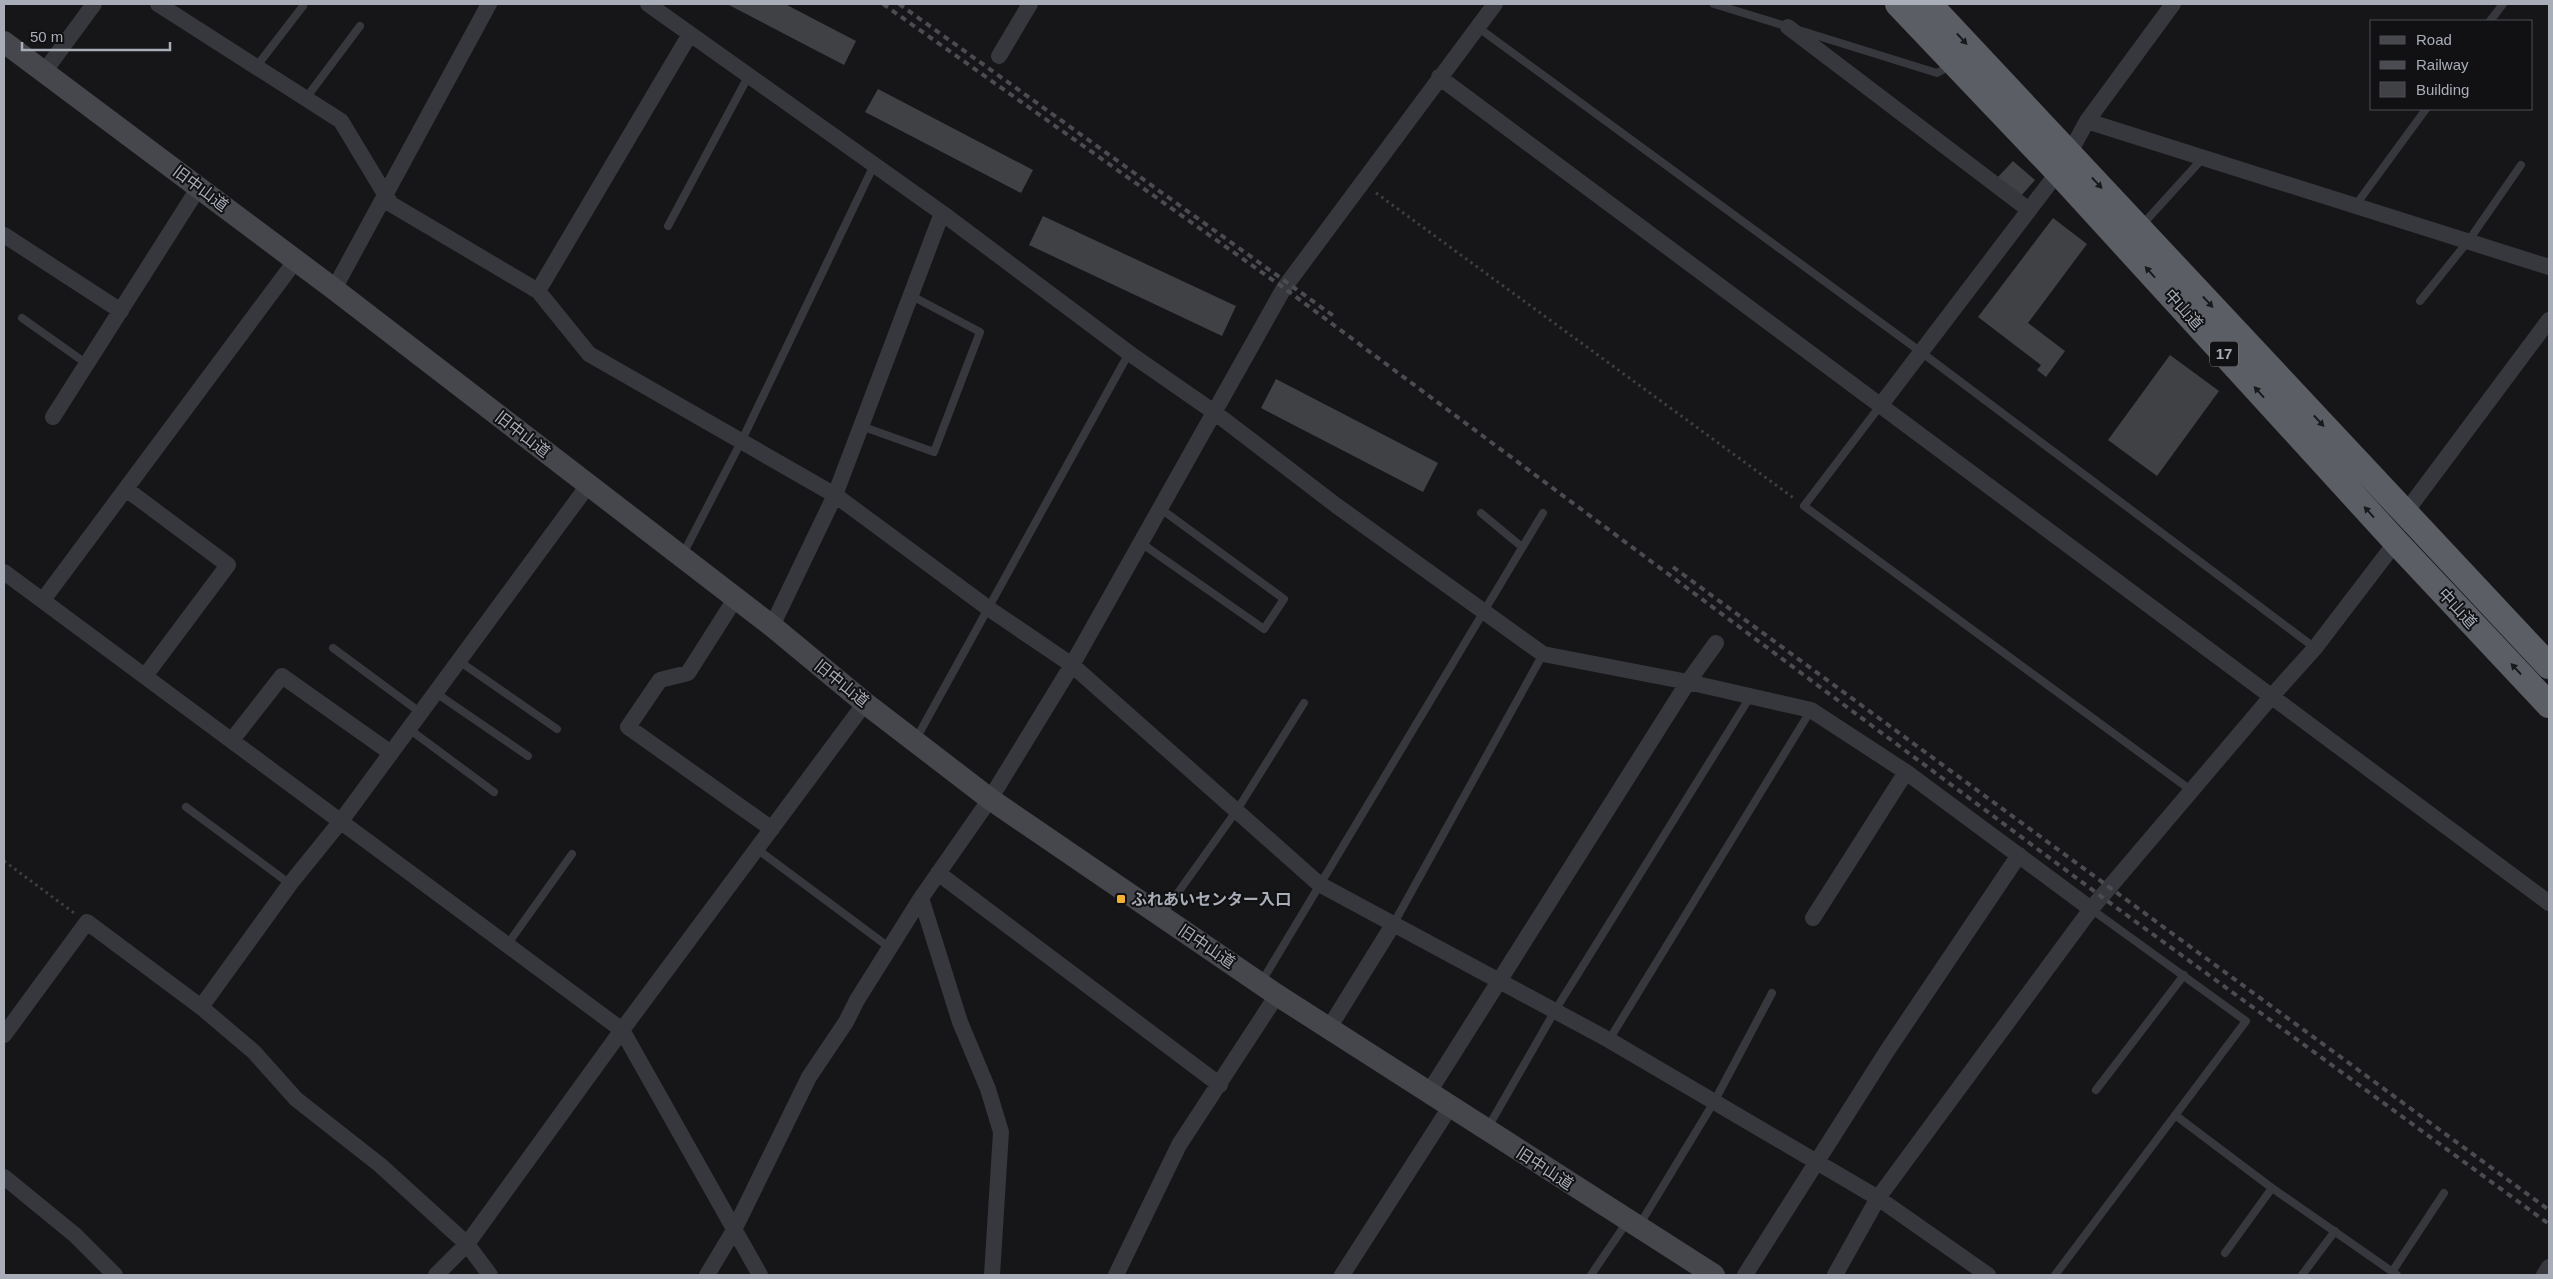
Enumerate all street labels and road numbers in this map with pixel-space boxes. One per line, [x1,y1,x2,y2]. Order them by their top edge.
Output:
street label: 旧中山道 [170,162,231,214]
street label: 中山道 [2161,286,2206,333]
road number: 17 [2210,342,2238,366]
street label: 旧中山道 [492,408,553,461]
street label: 中山道 [2435,585,2480,632]
street label: 旧中山道 [811,657,872,710]
street label: 旧中山道 [1175,921,1238,971]
street label: 旧中山道 [1513,1144,1576,1193]

